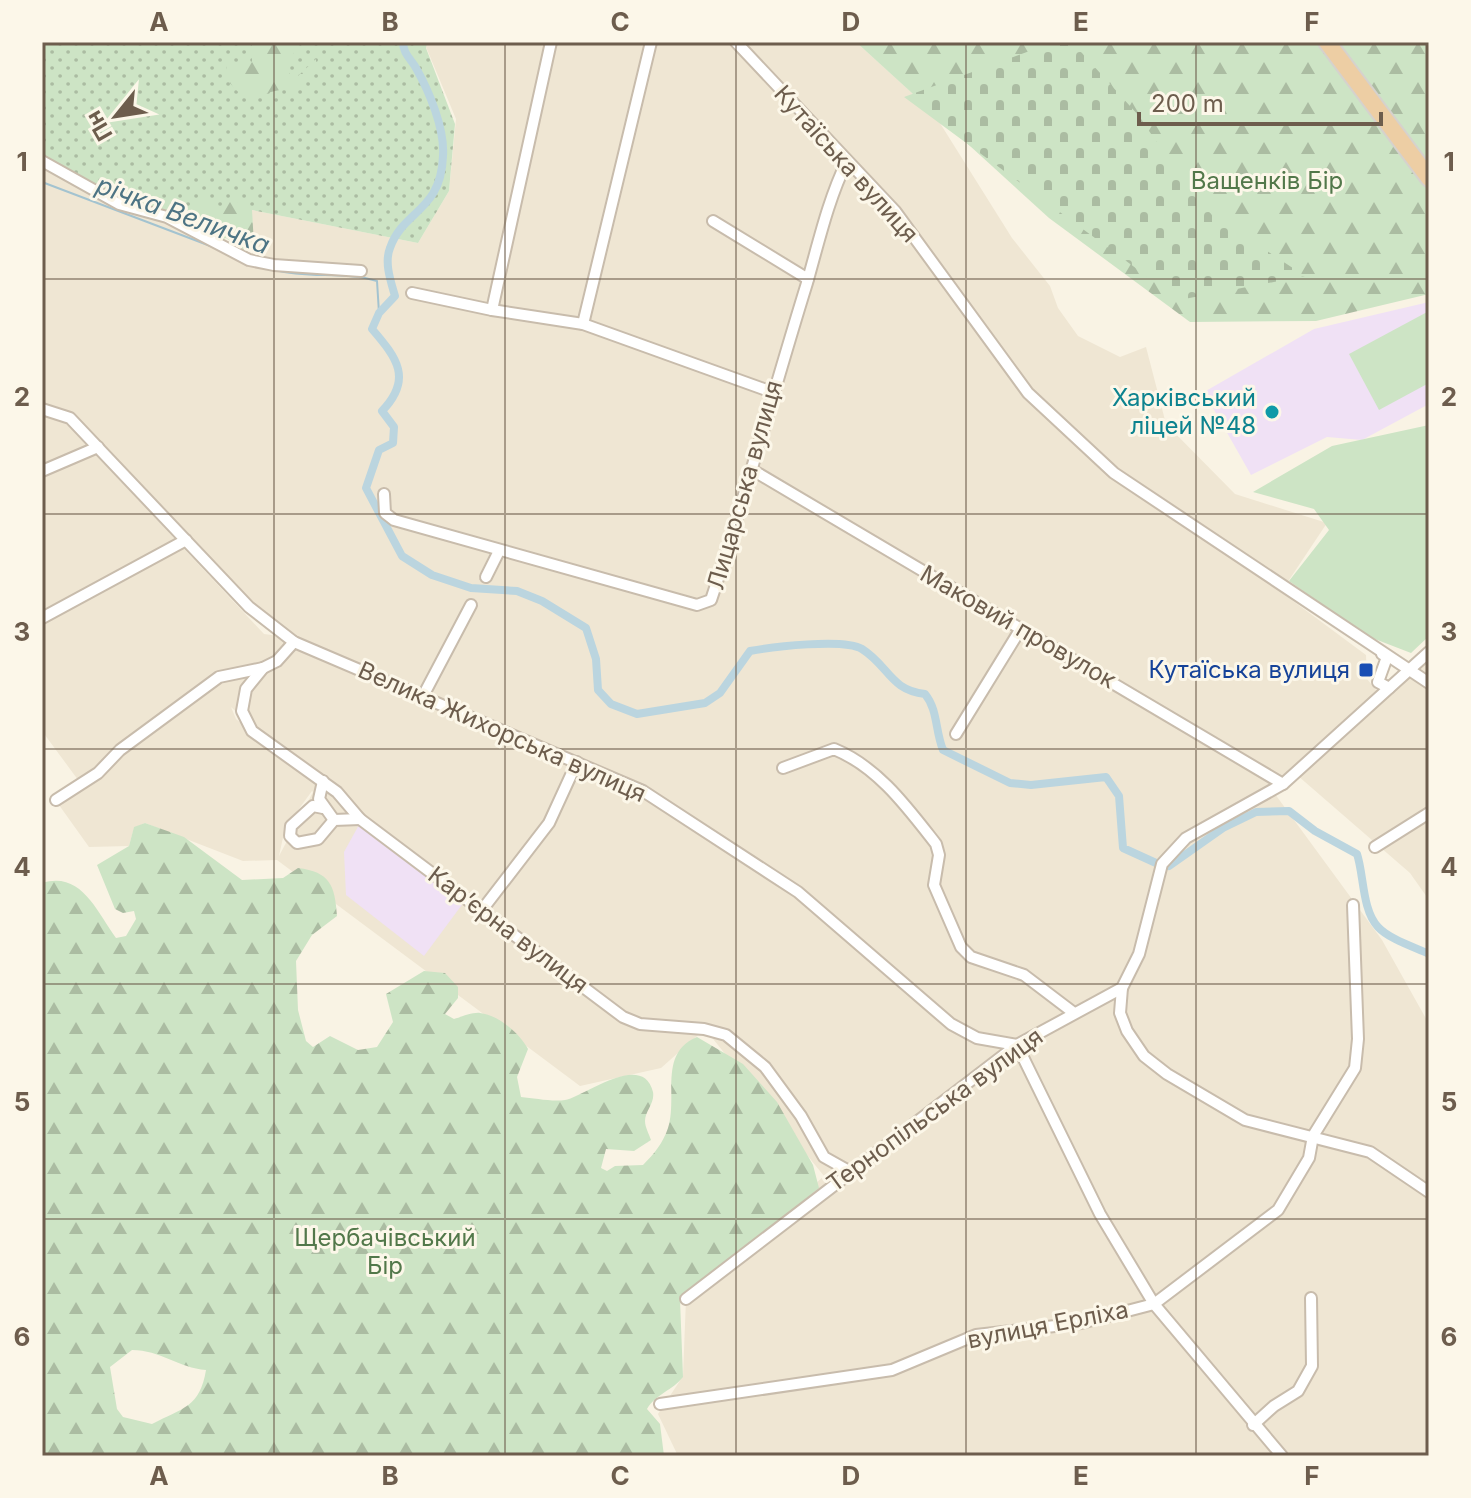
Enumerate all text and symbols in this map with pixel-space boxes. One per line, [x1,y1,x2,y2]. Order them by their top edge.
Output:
text: A [149,6,169,37]
text: B [381,6,399,37]
text: C [610,6,630,37]
text: D [842,6,860,37]
text: E [1073,6,1089,37]
text: F [1304,6,1320,37]
north arrow [76,76,156,156]
scale bar [1139,76,1381,126]
street label: Кутаїська вулиця [768,79,925,248]
text: 200 m [1151,89,1224,118]
text: Пн [80,106,117,146]
text: 1 [16,146,28,177]
text: 1 [1443,146,1455,177]
park label: Ващенків Бір [1191,166,1343,195]
water label: річка Величка [91,168,274,260]
street label: Лицарська вулиця [701,377,788,593]
text: 2 [14,381,30,412]
text: 2 [1441,381,1457,412]
place label: Харківський ліцей №48 [1112,383,1256,440]
marker: Харківський ліцей №48 [1263,403,1281,421]
street label: Маковий провулок [915,559,1121,694]
text: 3 [14,616,30,647]
text: 3 [1441,616,1457,647]
street label: Велика Жихорська вулиця [354,655,650,808]
place label: Кутаїська вулиця [1149,655,1350,684]
marker: Кутаїська вулиця [1357,661,1375,679]
text: 4 [13,851,31,882]
text: 4 [1440,851,1458,882]
street label: Кар’єрна вулиця [423,860,594,999]
street label: Тернопільська вулиця [821,1021,1048,1198]
text: 5 [14,1086,30,1117]
text: 5 [1441,1086,1457,1117]
park label: Щербачівський Бір [294,1223,476,1280]
street label: вулиця Ерліха [965,1295,1131,1354]
text: 6 [14,1321,30,1352]
text: 6 [1441,1321,1457,1352]
text: A [149,1460,169,1491]
text: B [381,1460,399,1491]
text: C [610,1460,630,1491]
text: D [842,1460,860,1491]
text: E [1073,1460,1089,1491]
text: F [1304,1460,1320,1491]

